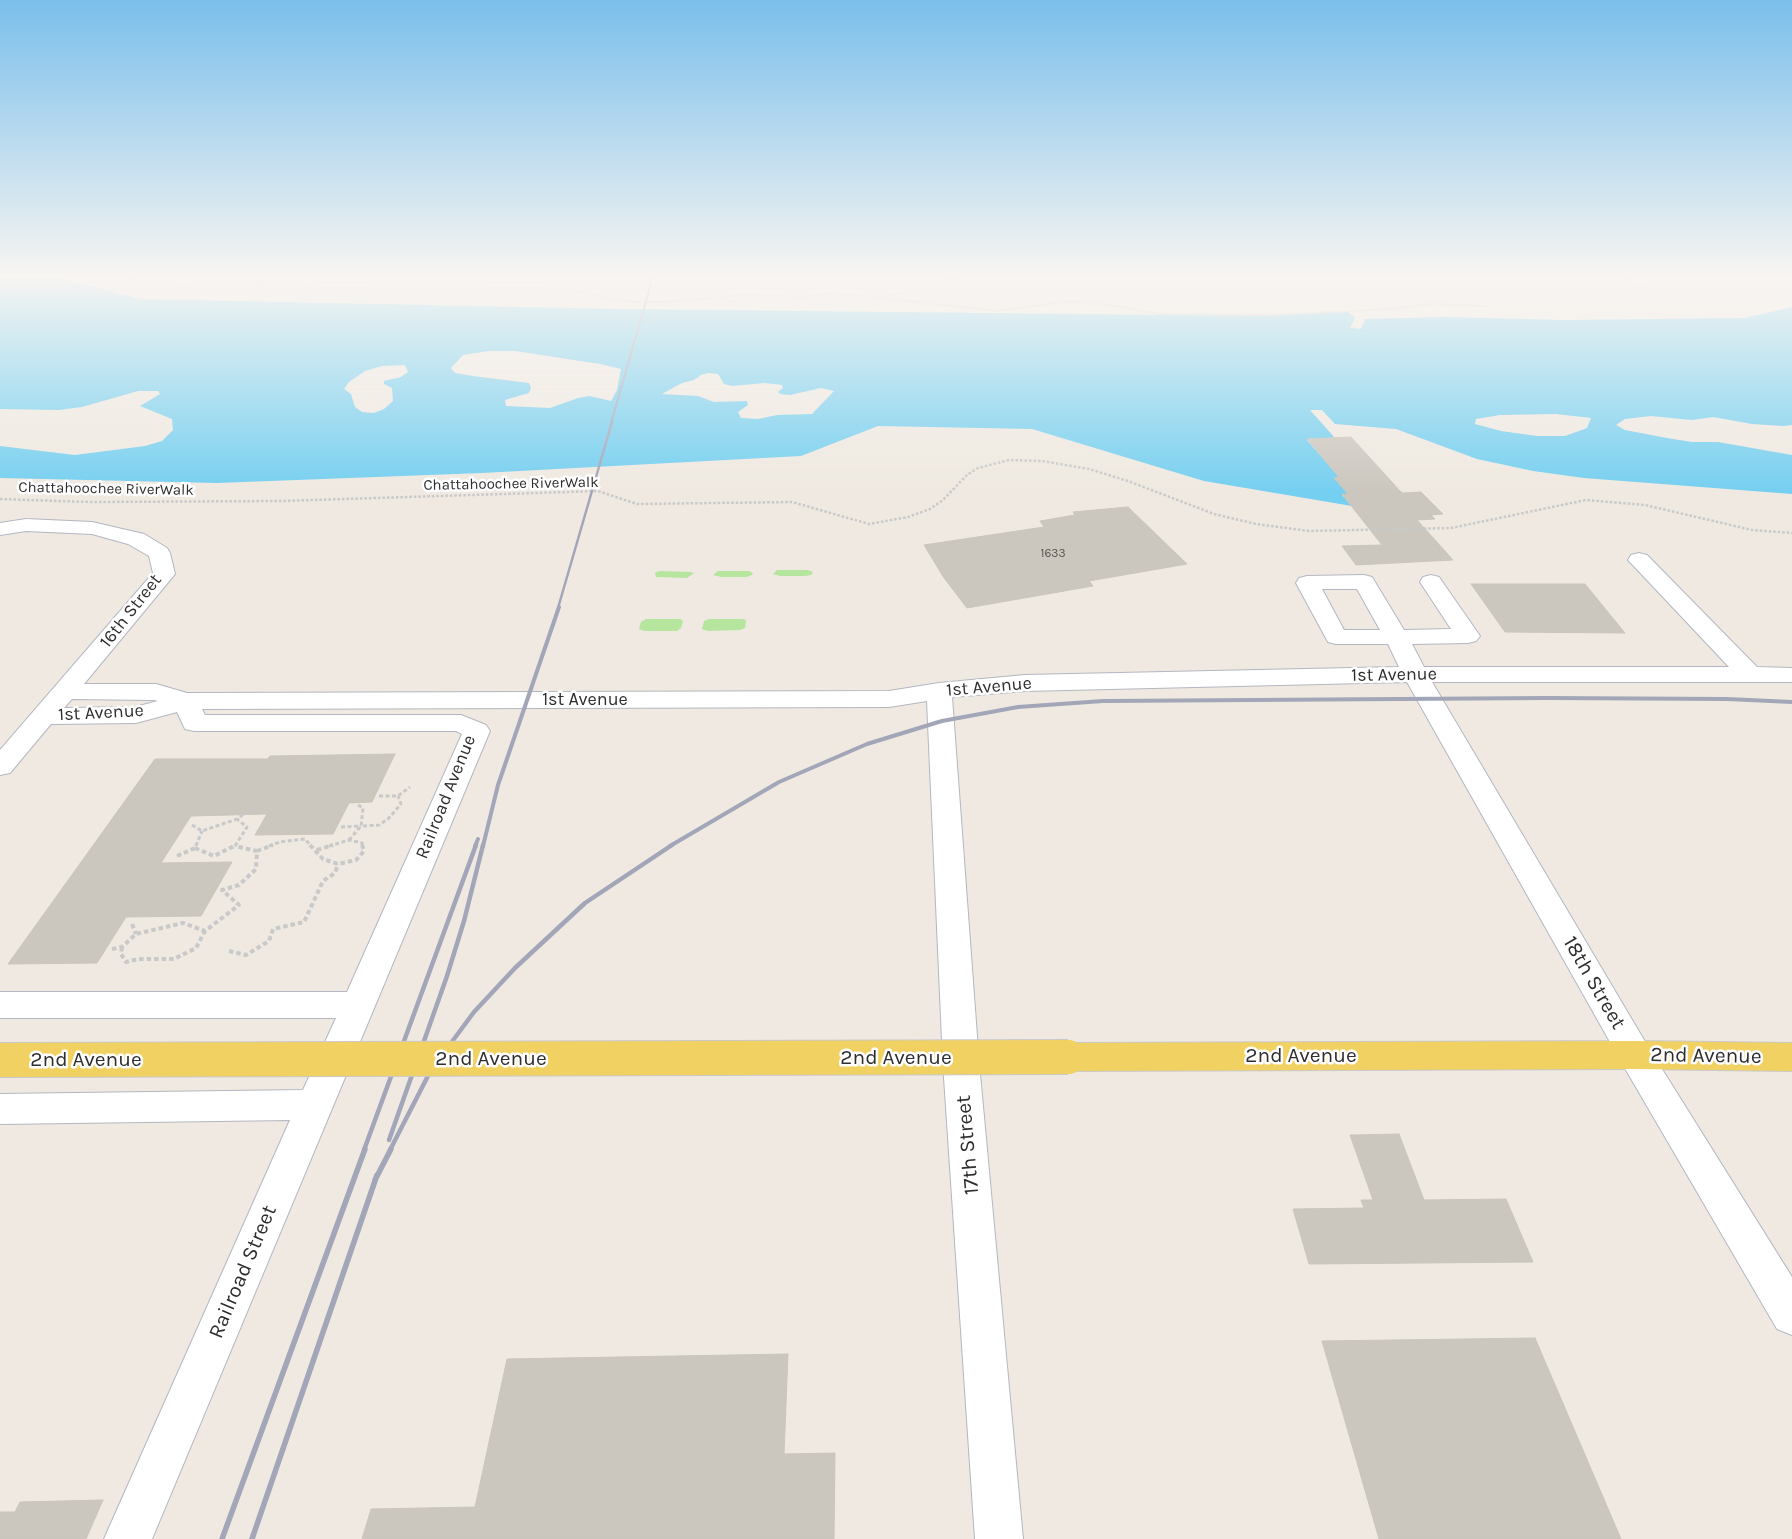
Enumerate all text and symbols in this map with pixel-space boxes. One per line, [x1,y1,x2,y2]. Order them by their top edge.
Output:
street label: Chattahoochee RiverWalk [423,473,599,495]
street label: Chattahoochee RiverWalk [18,478,194,500]
house number: 1633 [1040,547,1066,561]
street label: 16th Street [96,570,166,652]
street label: 1st Avenue [1351,663,1437,687]
street label: 1st Avenue [945,673,1033,701]
street label: 1st Avenue [542,689,628,711]
street label: 1st Avenue [58,700,144,726]
street label: Railroad Avenue [411,732,481,862]
street label: 18th Street [1557,932,1631,1034]
street label: 2nd Avenue [1650,1042,1762,1070]
street label: 2nd Avenue [1245,1043,1357,1069]
street label: 2nd Avenue [840,1045,952,1071]
street label: 2nd Avenue [435,1046,547,1072]
street label: 2nd Avenue [30,1047,142,1073]
street label: 17th Street [951,1094,985,1196]
street label: Railroad Street [204,1202,282,1342]

